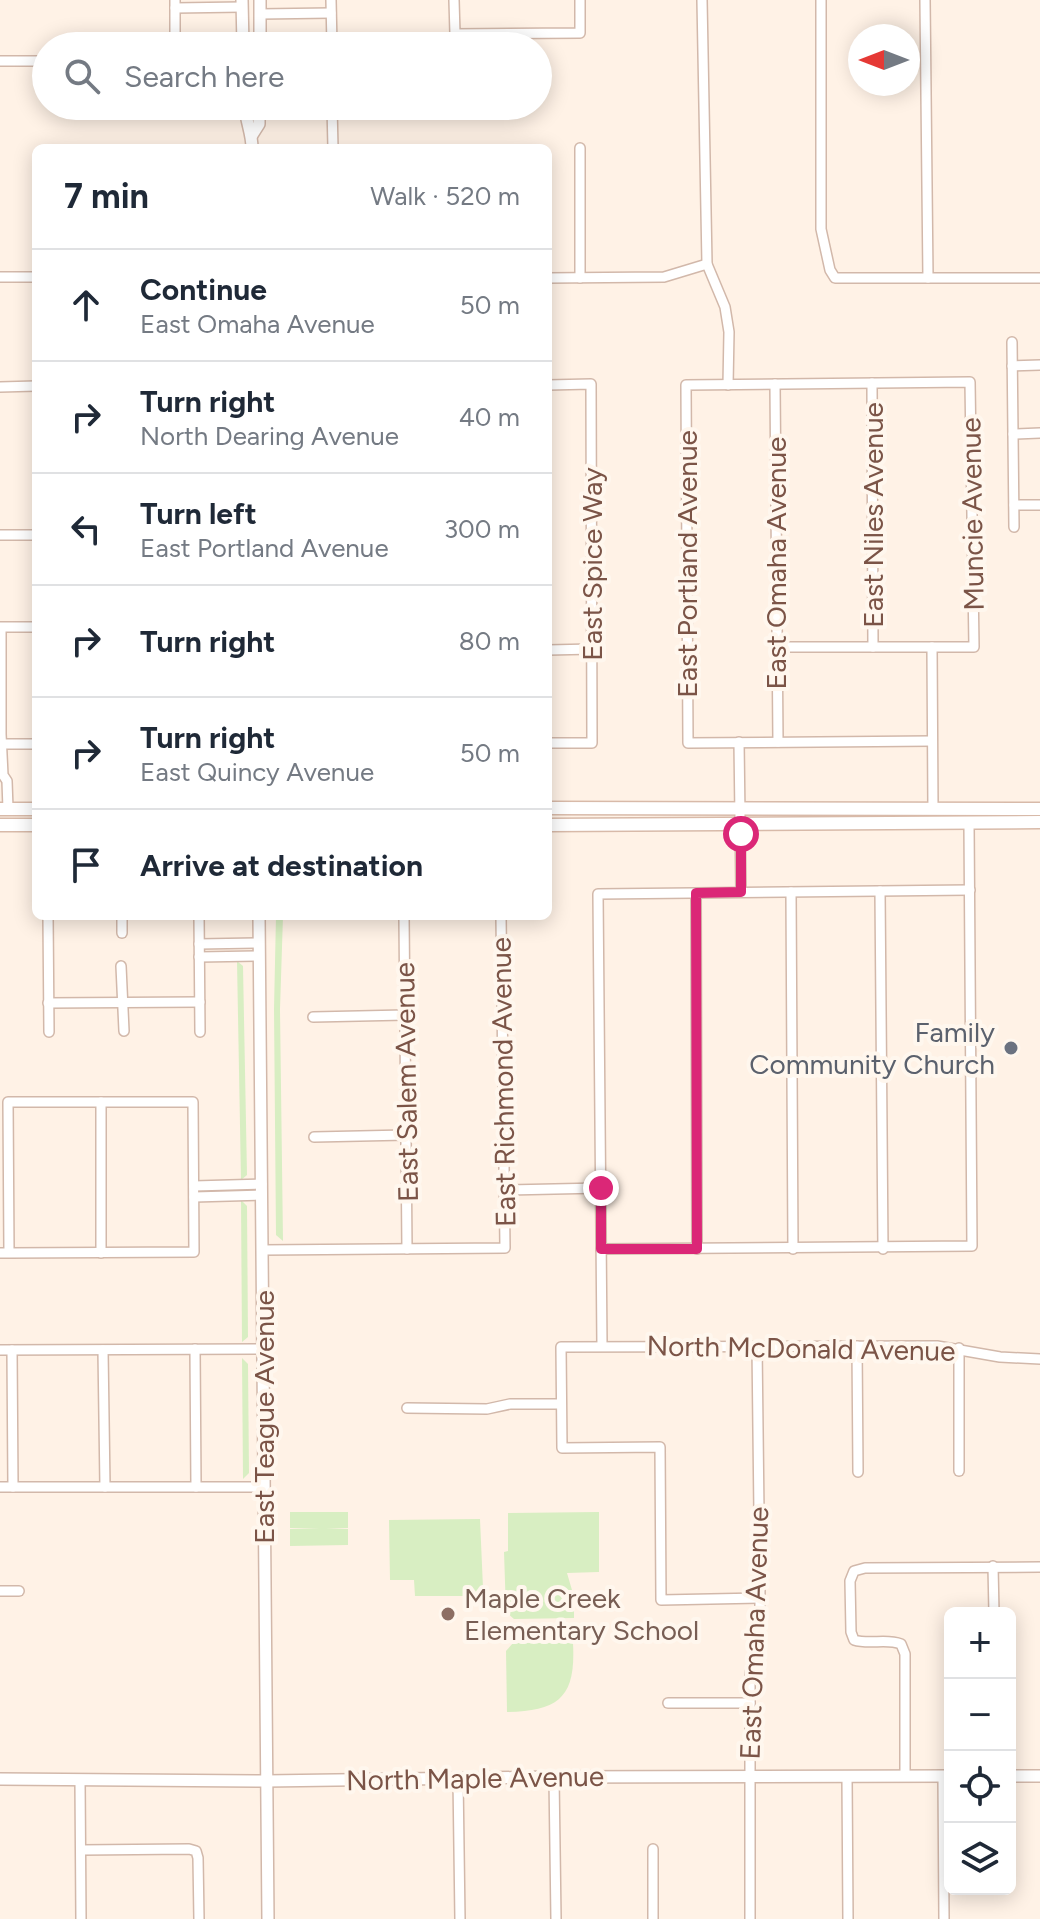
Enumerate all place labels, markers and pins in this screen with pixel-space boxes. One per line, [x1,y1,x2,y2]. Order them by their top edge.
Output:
place label: Family Community Church [749,1015,995,1081]
marker: Family Community Church [1002,1039,1020,1057]
place label: Maple Creek Elementary School [464,1581,699,1647]
marker: Maple Creek Elementary School [439,1605,457,1623]

